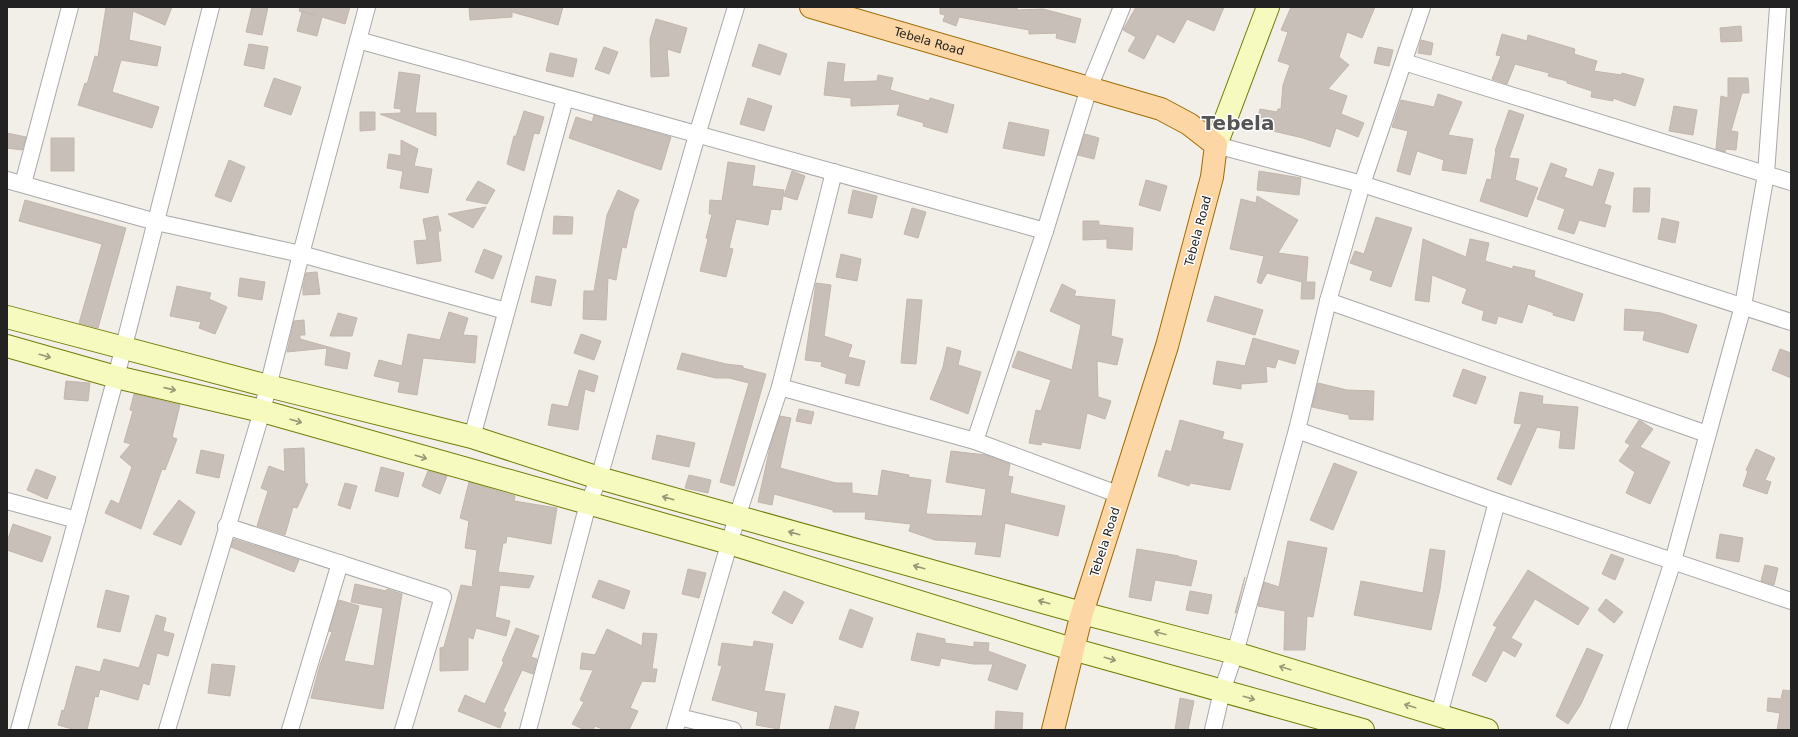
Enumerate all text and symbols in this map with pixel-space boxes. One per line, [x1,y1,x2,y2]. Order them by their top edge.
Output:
street label: Tebela Road [891,24,966,58]
district label: Tebela [1202,111,1274,135]
street label: Tebela Road [1182,194,1214,269]
one-way arrow [38,353,51,360]
one-way arrow [163,386,176,394]
one-way arrow [290,418,303,425]
one-way arrow [415,454,428,461]
one-way arrow [662,494,675,501]
street label: Tebela Road [1087,505,1123,579]
one-way arrow [787,528,800,536]
one-way arrow [913,563,926,571]
one-way arrow [1038,598,1051,605]
one-way arrow [1154,629,1167,636]
one-way arrow [1103,656,1116,664]
one-way arrow [1279,664,1292,671]
one-way arrow [1242,695,1255,702]
one-way arrow [1403,702,1416,709]

